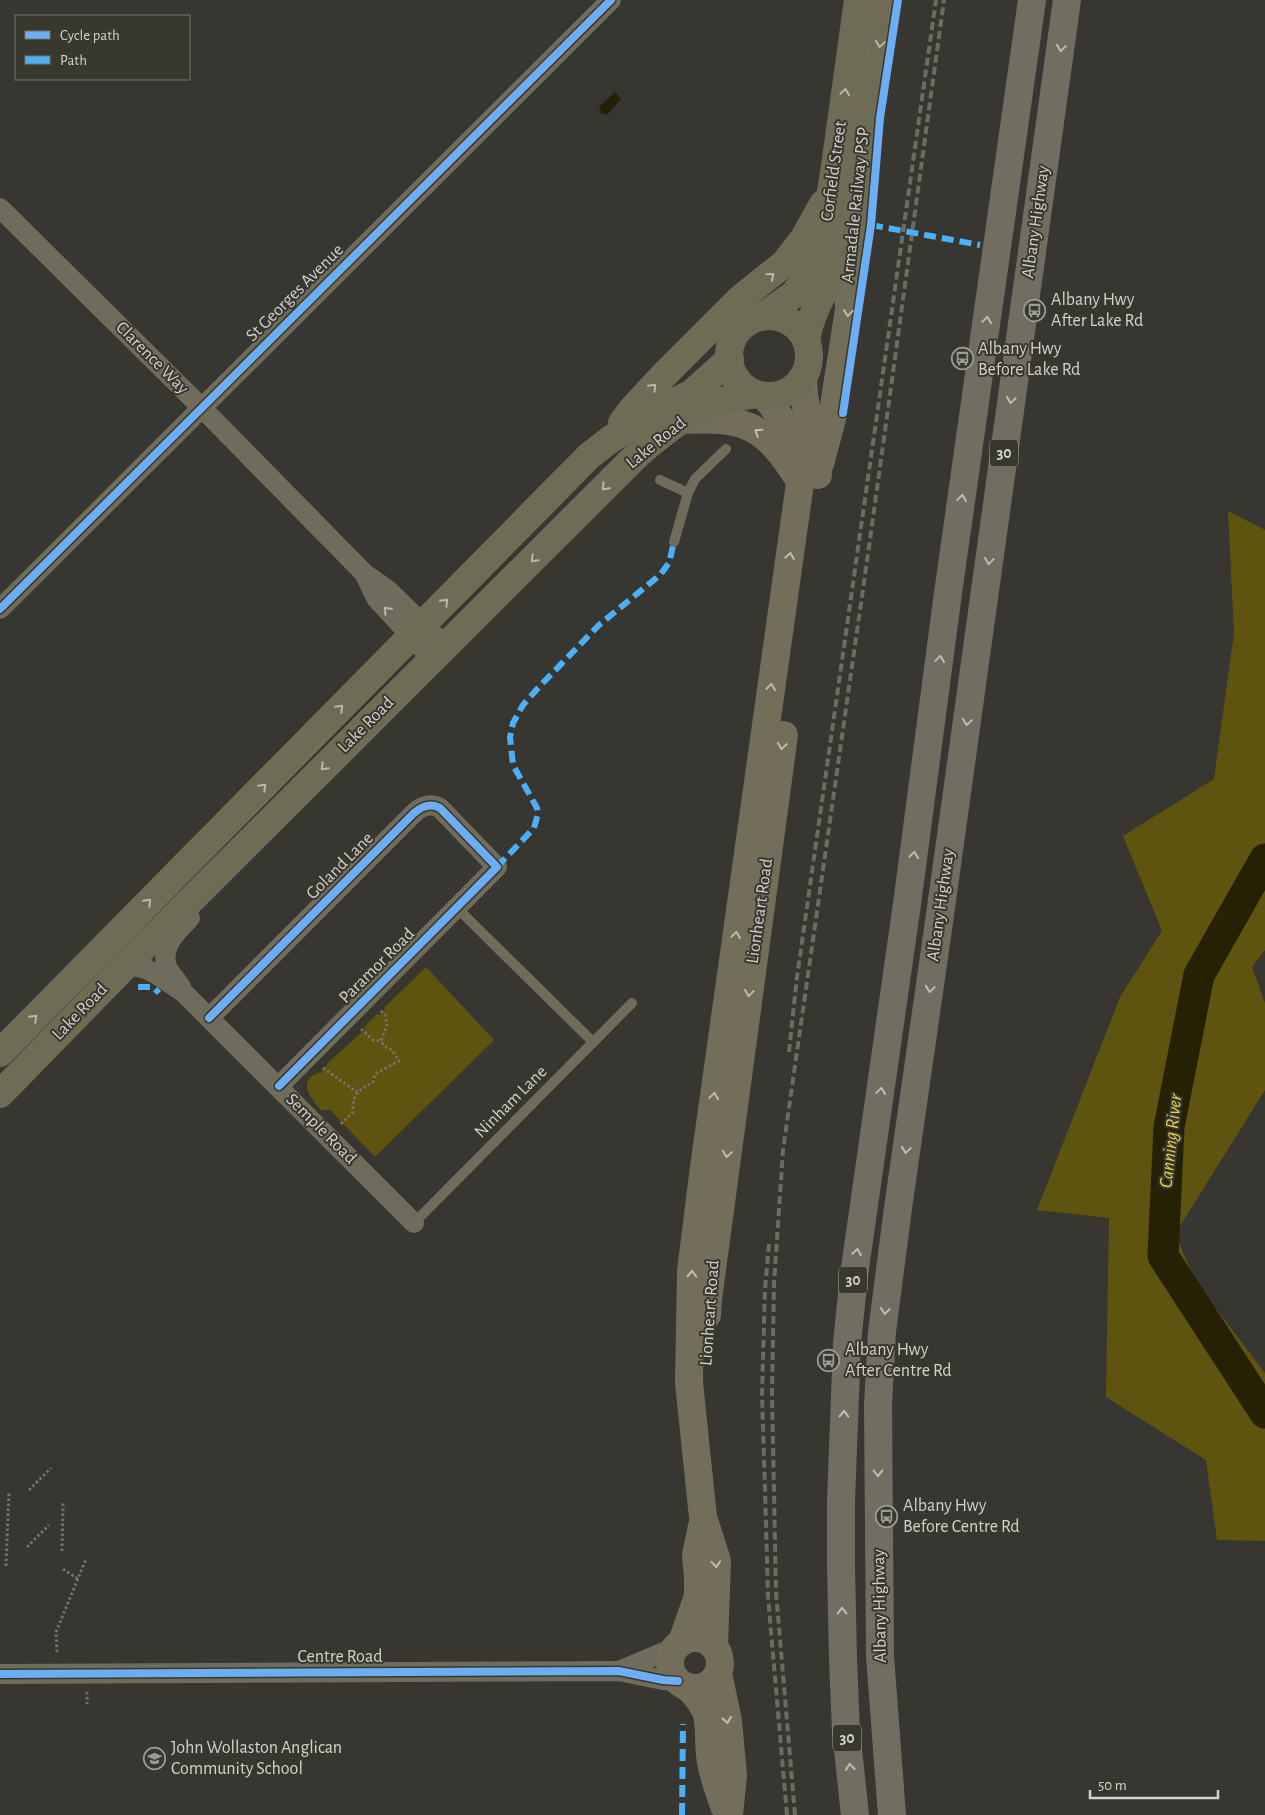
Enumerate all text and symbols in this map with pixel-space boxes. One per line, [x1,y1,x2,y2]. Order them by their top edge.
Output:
legend [15,15,190,80]
text: Cycle path [60,28,120,43]
one-way arrow [875,40,886,48]
one-way arrow [1056,44,1066,53]
text: Path [60,53,87,68]
one-way arrow [840,88,850,97]
street label: Corfield Street [818,120,850,222]
street label: Armadale Railway PSP [839,126,873,284]
street label: Albany Highway [1019,164,1053,280]
street label: St Georges Avenue [243,241,347,345]
one-way arrow [765,272,774,281]
place label: Albany Hwy After Lake Rd [1051,291,1143,330]
bus stop icon: Albany Hwy After Lake Rd [1023,298,1047,322]
one-way arrow [843,309,854,317]
one-way arrow [981,316,991,324]
street label: Clarence Way [112,318,192,398]
place label: Albany Hwy Before Lake Rd [978,340,1080,379]
bus stop icon: Albany Hwy Before Lake Rd [950,347,974,371]
one-way arrow [647,384,656,393]
one-way arrow [1007,395,1017,404]
street label: Lake Road [623,414,689,472]
one-way arrow [755,429,764,439]
road number: 30 [990,439,1018,466]
one-way arrow [602,482,611,491]
one-way arrow [956,494,966,503]
one-way arrow [785,552,795,560]
one-way arrow [530,553,539,562]
one-way arrow [984,557,995,565]
one-way arrow [440,599,449,608]
one-way arrow [384,607,393,616]
one-way arrow [934,655,944,664]
one-way arrow [766,683,776,692]
street label: Lake Road [335,694,397,756]
one-way arrow [334,705,343,714]
one-way arrow [962,718,973,726]
one-way arrow [778,741,788,750]
one-way arrow [320,762,329,771]
one-way arrow [257,784,266,793]
street label: Goland Lane [303,829,377,903]
street label: Albany Highway [924,847,958,963]
one-way arrow [908,851,918,860]
street label: Lionheart Road [744,857,776,965]
one-way arrow [143,899,152,908]
street label: Paramor Road [336,925,418,1007]
one-way arrow [731,931,741,939]
street label: Lake Road [49,980,111,1044]
one-way arrow [925,984,935,993]
one-way arrow [744,990,755,998]
one-way arrow [28,1015,37,1024]
street label: Ninham Lane [471,1062,551,1142]
one-way arrow [875,1087,885,1095]
street label: Semple Road [282,1090,360,1168]
one-way arrow [708,1092,718,1100]
water label: Canning River [1157,1092,1185,1189]
one-way arrow [901,1146,912,1154]
one-way arrow [722,1151,733,1159]
one-way arrow [852,1248,862,1256]
street label: Lionheart Road [697,1260,723,1366]
road number: 30 [839,1266,867,1294]
one-way arrow [686,1270,697,1278]
one-way arrow [880,1306,890,1315]
place label: Albany Hwy After Centre Rd [845,1341,952,1380]
bus stop icon: Albany Hwy After Centre Rd [817,1348,841,1372]
one-way arrow [839,1409,850,1417]
one-way arrow [872,1469,883,1477]
place label: Albany Hwy Before Centre Rd [903,1497,1020,1536]
bus stop icon: Albany Hwy Before Centre Rd [875,1504,899,1528]
street label: Albany Highway [870,1549,890,1663]
one-way arrow [710,1560,721,1568]
one-way arrow [837,1607,847,1614]
street label: Centre Road [297,1648,383,1666]
one-way arrow [722,1716,732,1725]
road number: 30 [833,1725,861,1752]
place label: John Wollaston Anglican Community School [171,1739,342,1778]
school or university icon: John Wollaston Anglican Community School [143,1746,167,1770]
one-way arrow [845,1762,856,1770]
scale bar [1090,1768,1218,1800]
text: 50 m [1098,1778,1127,1793]

